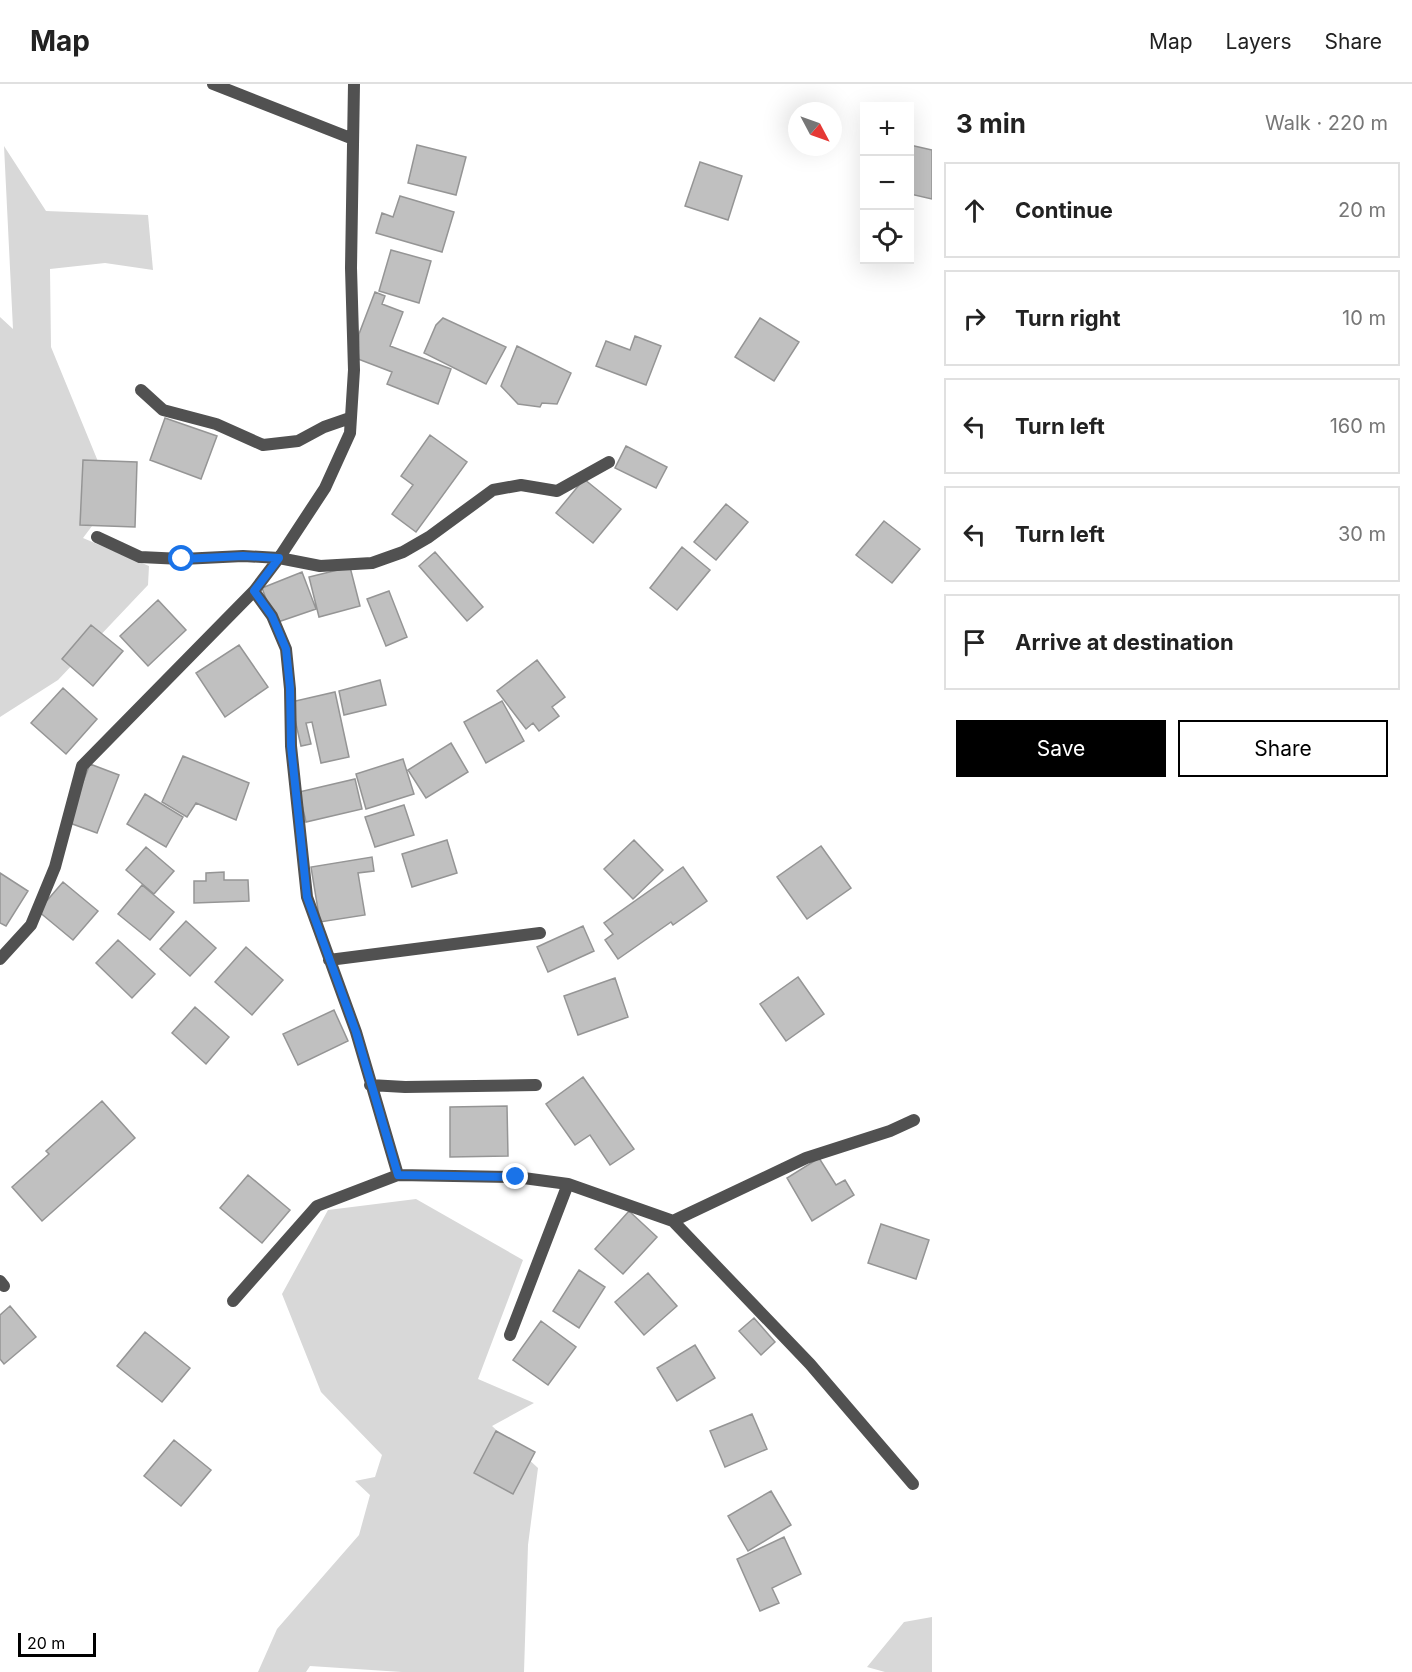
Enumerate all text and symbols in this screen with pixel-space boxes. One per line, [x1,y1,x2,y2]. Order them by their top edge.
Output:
text: Map [30,24,90,58]
text: Map [1149,29,1193,54]
text: Layers [1226,29,1292,54]
text: Share [1325,29,1382,54]
north arrow [788,102,842,156]
map controls [860,102,914,264]
button: + [860,102,914,156]
text: 3 min [956,108,1026,139]
text: Walk · 220 m [1265,111,1388,135]
button: − [860,156,914,210]
icon: ahead [958,194,991,227]
text: Continue [1015,197,1113,223]
text: 20 m [1338,198,1386,222]
button: locate [860,210,914,264]
icon: right [958,302,991,335]
text: Turn right [1015,305,1121,331]
text: 10 m [1342,306,1386,330]
icon: left [958,410,991,443]
text: Turn left [1015,413,1105,439]
text: 160 m [1330,414,1386,438]
icon: left [958,518,991,551]
text: Turn left [1015,521,1105,547]
text: 30 m [1338,522,1386,546]
route start [168,545,194,571]
icon: arrive [958,626,991,659]
text: Arrive at destination [1015,629,1234,655]
button: Save [956,720,1166,777]
button: Share [1178,720,1388,777]
route end [502,1163,528,1189]
scale bar [18,1630,96,1658]
text: 20 m [27,1633,65,1653]

